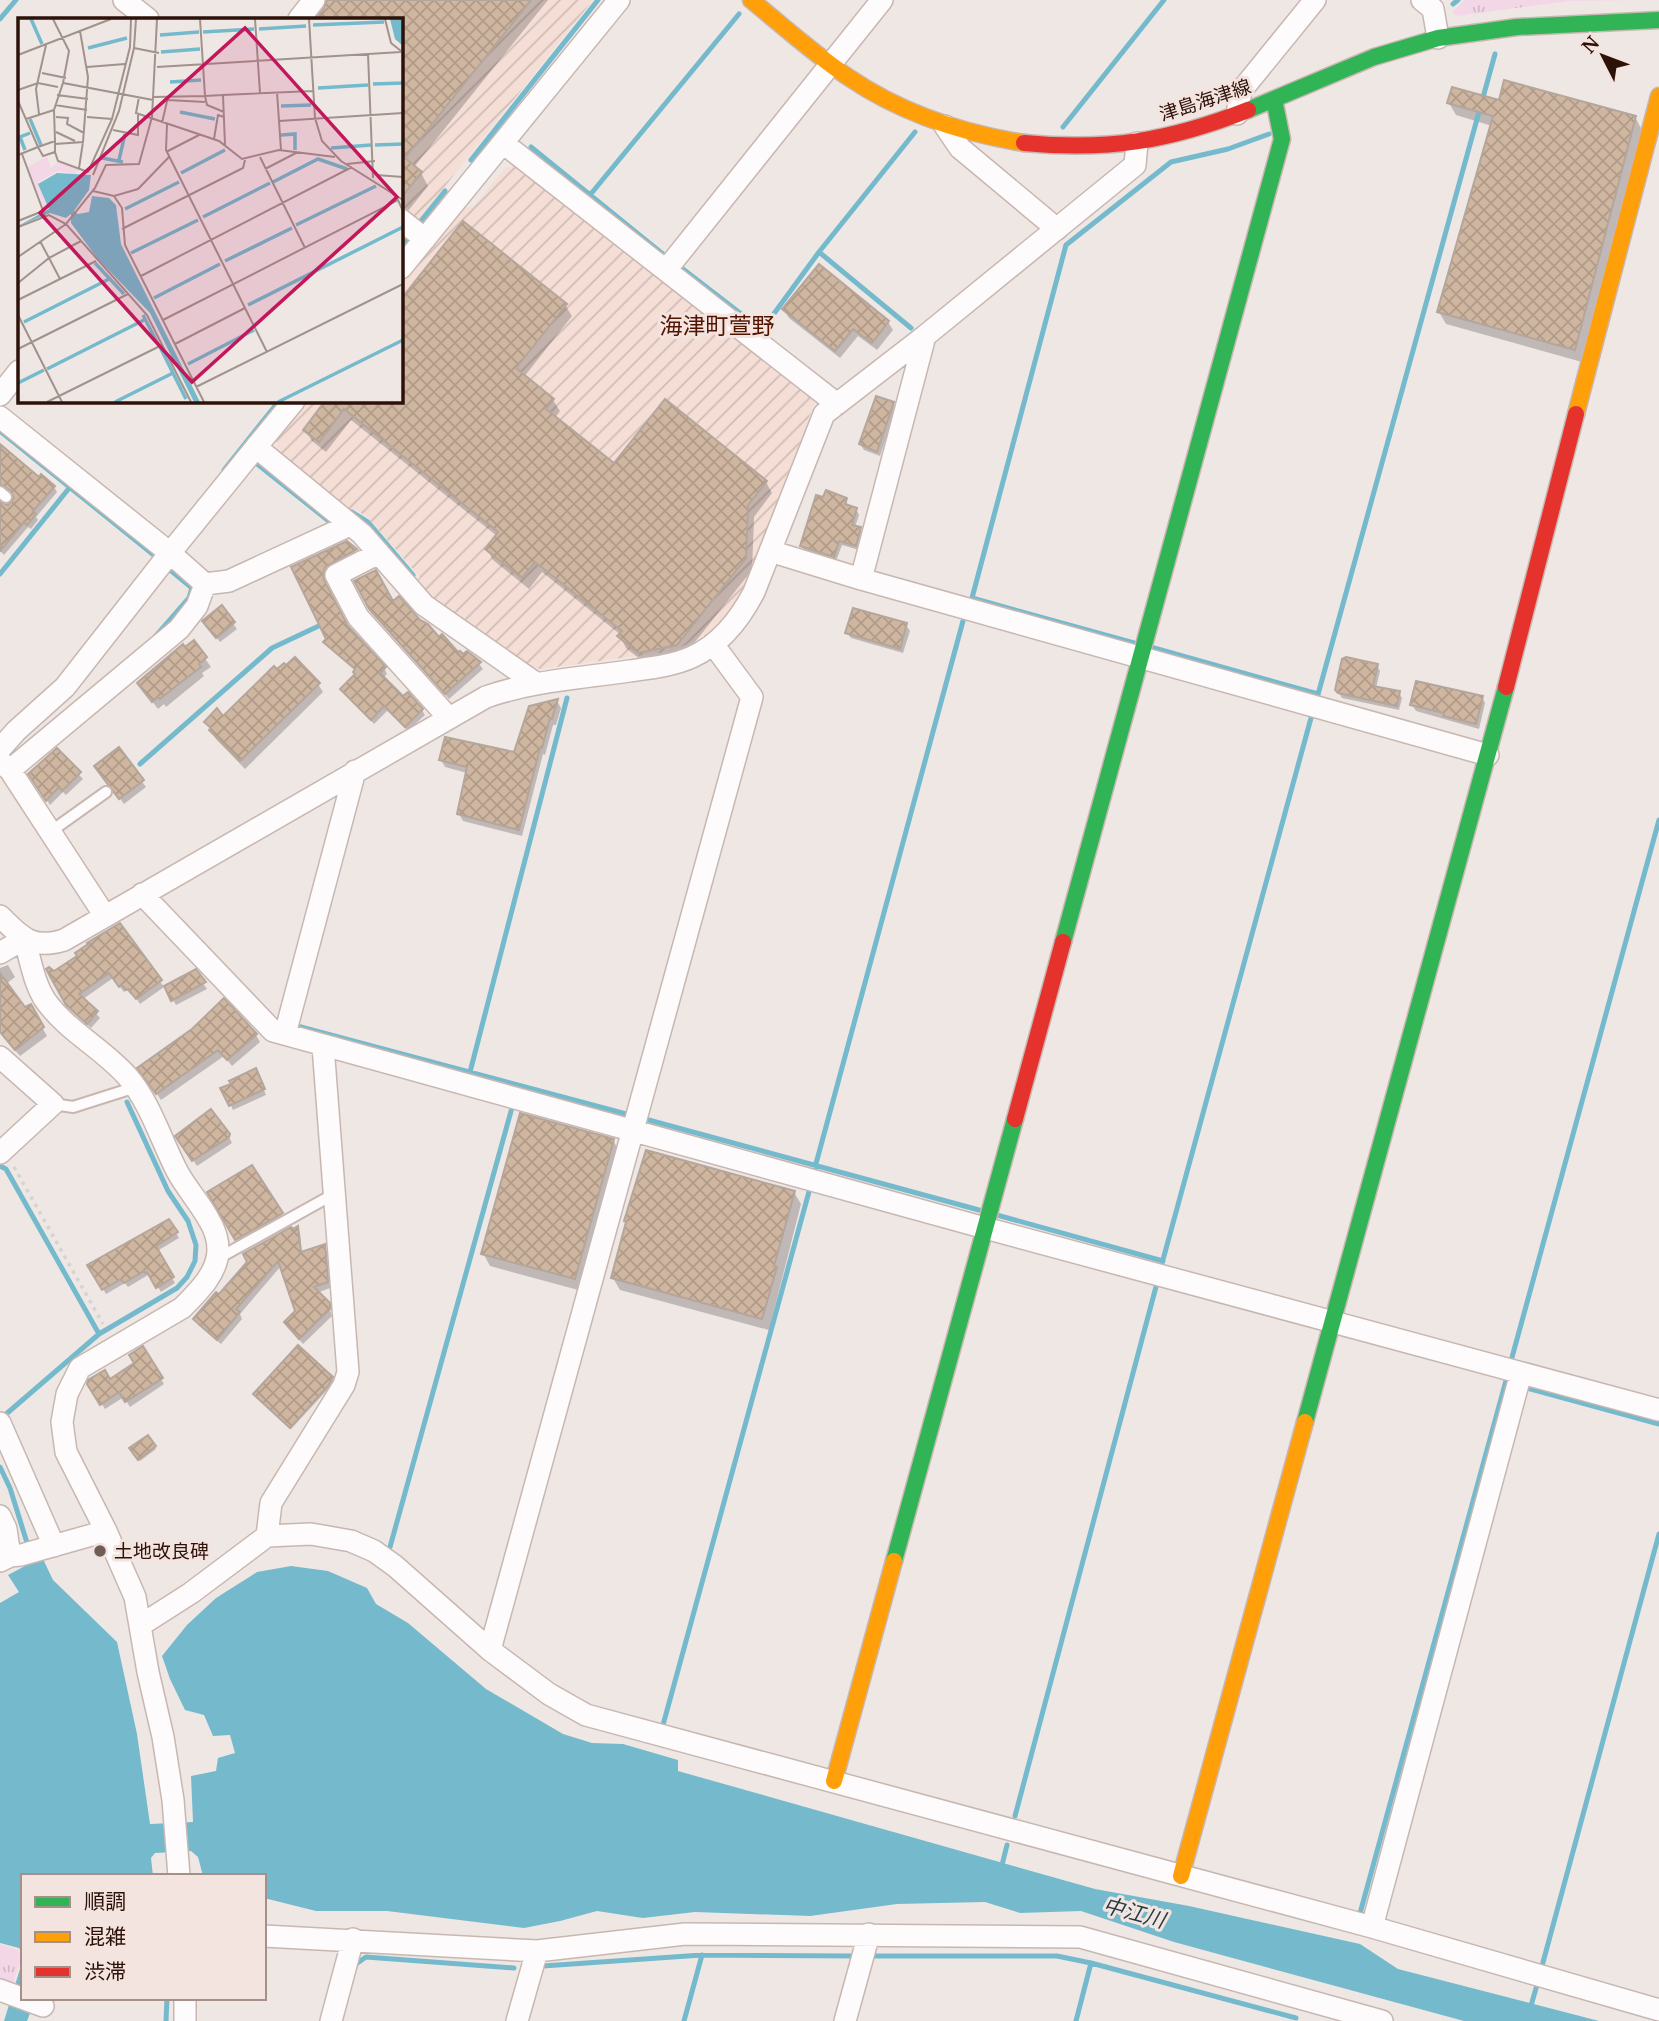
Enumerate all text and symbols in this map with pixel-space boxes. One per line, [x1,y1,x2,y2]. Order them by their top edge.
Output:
inset map [18,18,402,402]
north arrow [1568,21,1638,91]
text: N [1576,30,1605,59]
street label: 津島海津線 [1156,73,1254,127]
district label: 海津町萱野 [660,309,775,341]
place label: 土地改良碑 [114,1538,209,1564]
marker: 土地改良碑 [92,1543,108,1559]
legend [21,1874,266,2000]
text: 順調 [84,1887,126,1915]
water label: 中江川 [1100,1890,1170,1934]
text: 混雑 [84,1922,126,1950]
text: 渋滞 [84,1957,126,1985]

